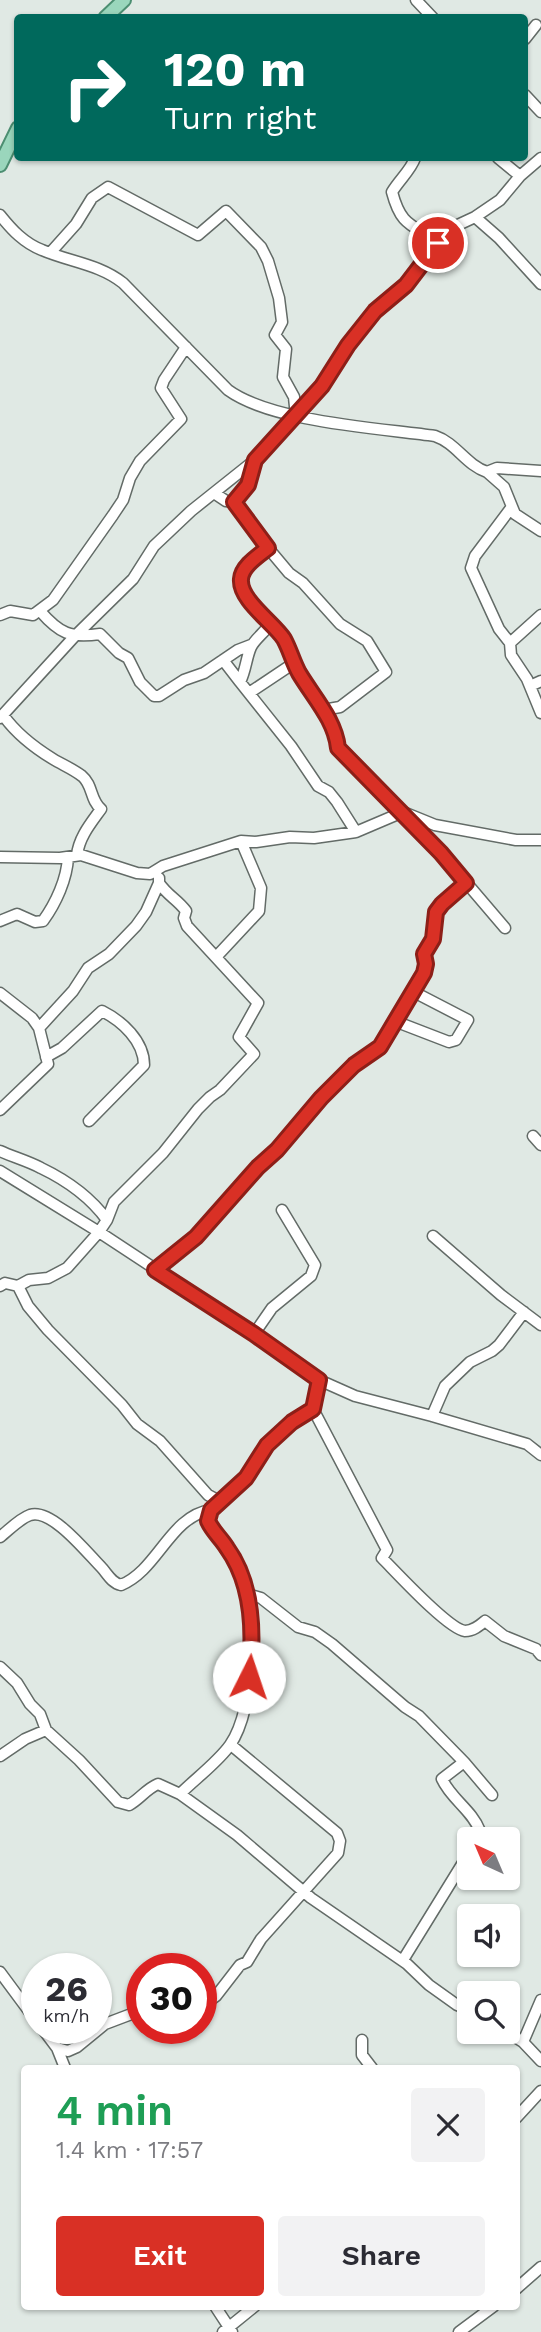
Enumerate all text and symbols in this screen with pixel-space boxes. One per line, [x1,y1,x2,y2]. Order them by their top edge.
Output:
text: 120 m [164,40,306,98]
icon: right [49,42,140,133]
text: Turn right [164,99,316,137]
pin [408,213,468,273]
icon: arrive [419,224,457,262]
position arrow [212,1640,286,1714]
north arrow [457,1827,520,1890]
map controls [457,1827,520,2044]
button: sound [457,1904,520,1967]
speed limit sign: 30 [126,1953,217,2044]
text: 26 [45,1968,88,2010]
button: search [457,1981,520,2044]
text: km/h [43,2005,90,2026]
text: 4 min [56,2086,173,2135]
button: close [411,2088,485,2162]
text: 1.4 km · 17:57 [56,2137,203,2164]
button: Exit [56,2216,264,2296]
button: Share [278,2216,485,2296]

